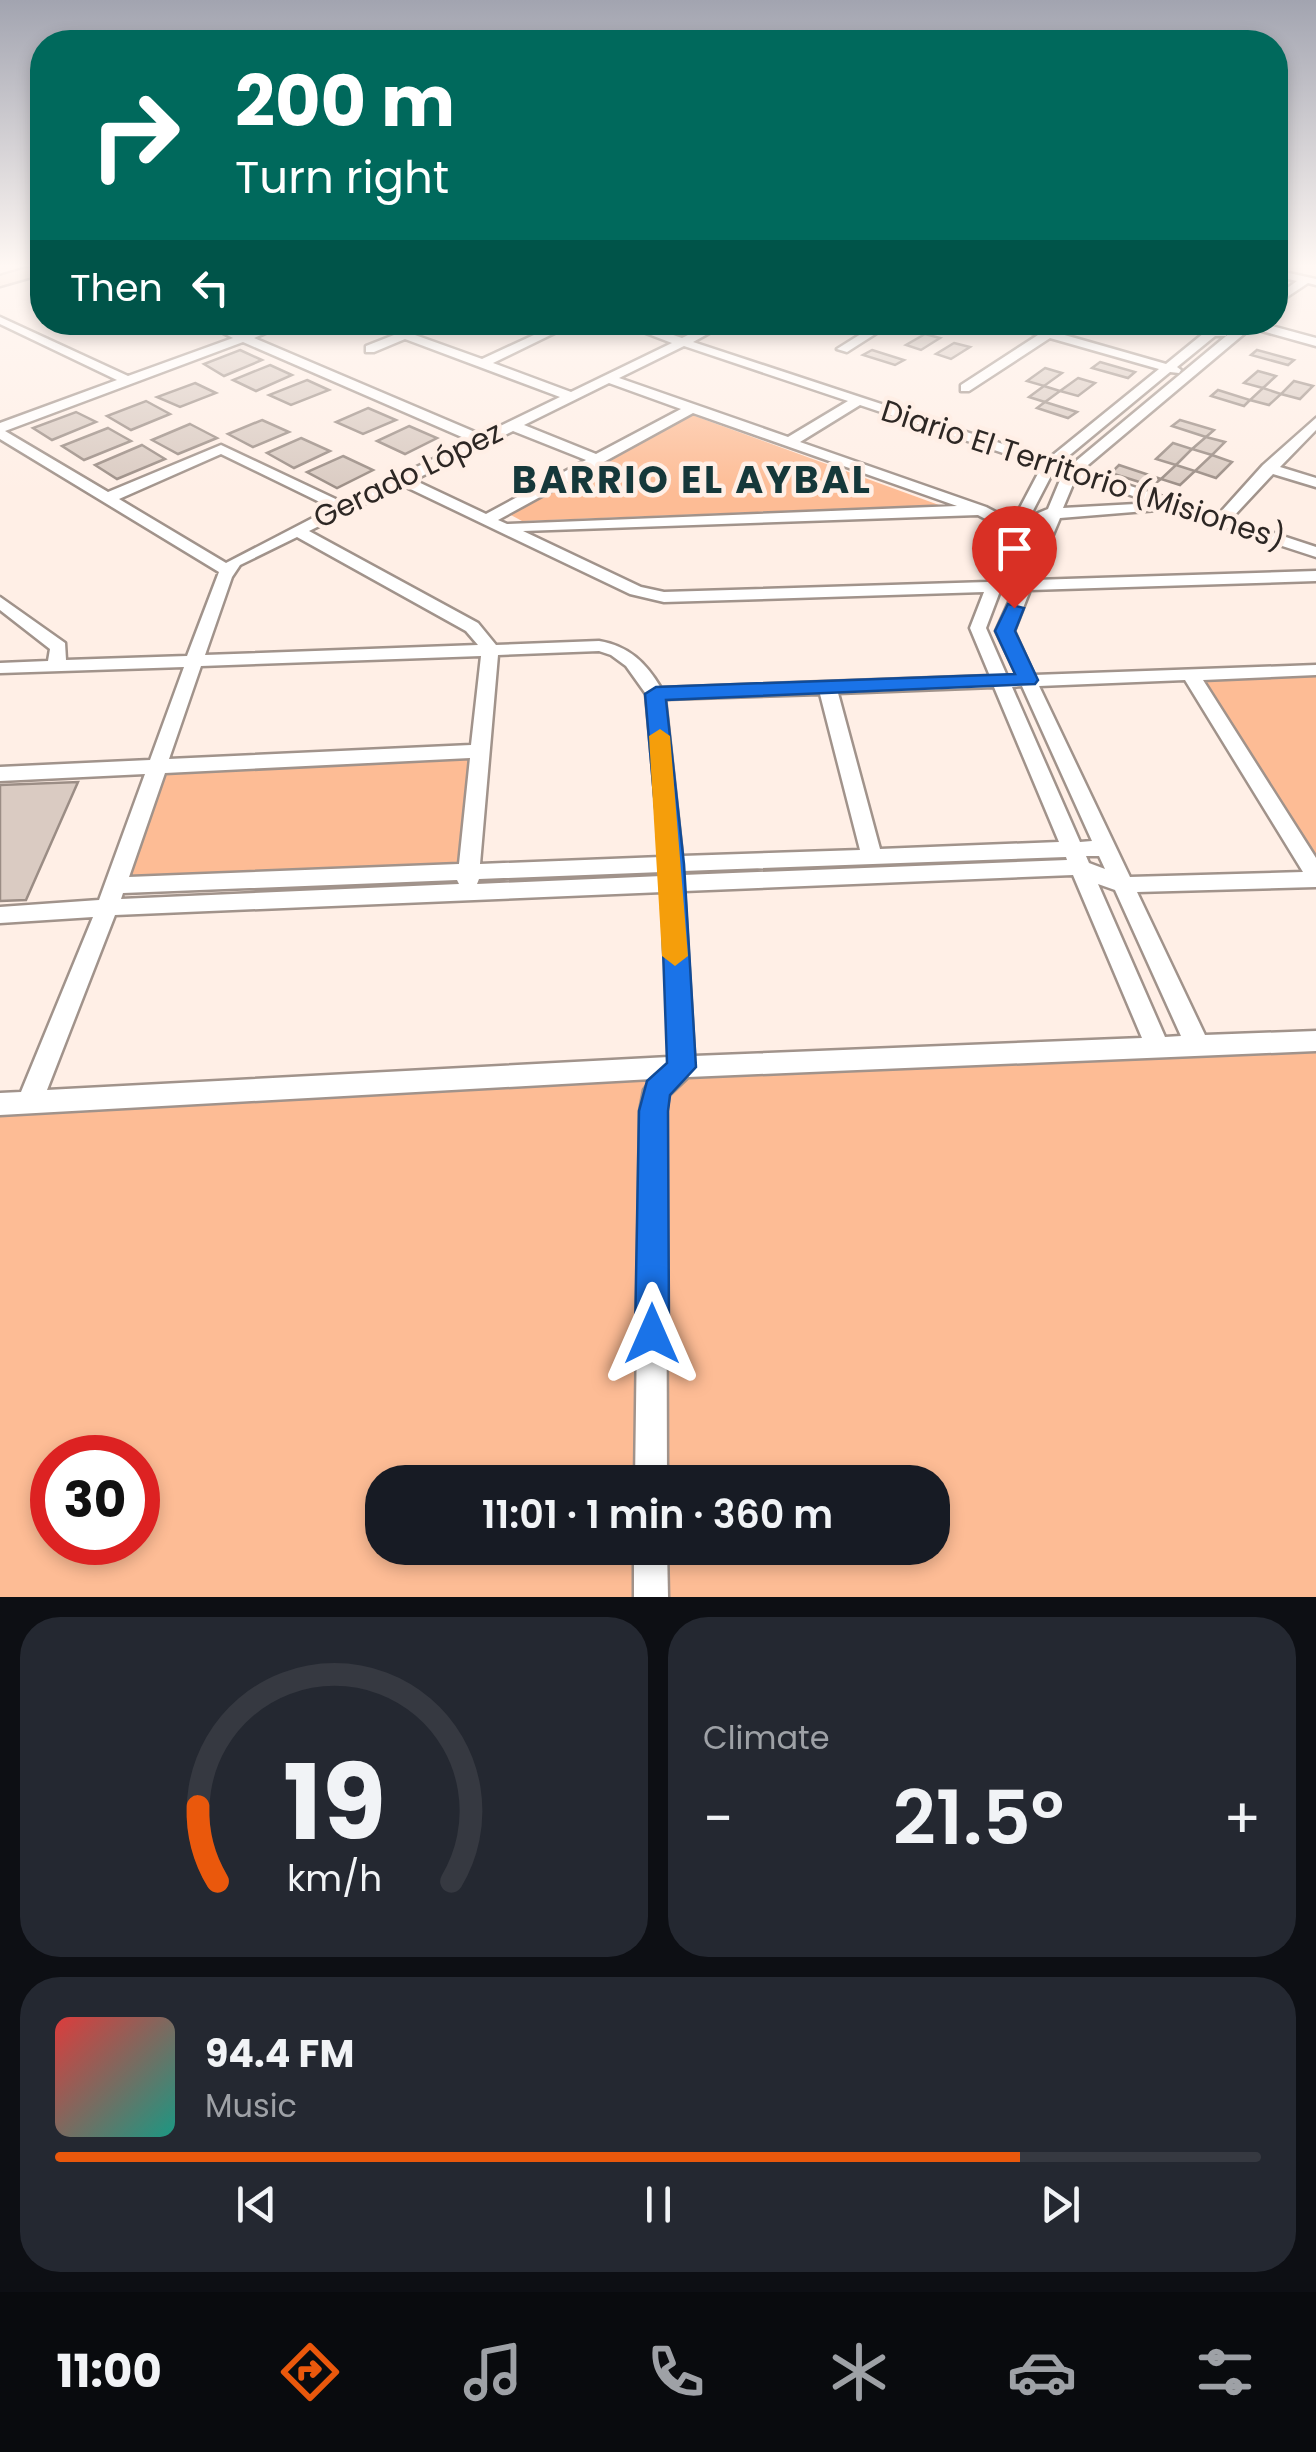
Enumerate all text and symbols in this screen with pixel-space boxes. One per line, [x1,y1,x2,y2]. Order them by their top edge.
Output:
text: 200 m [235,52,455,151]
icon: right [70,70,200,200]
text: Turn right [235,146,449,209]
icon: left [183,260,238,315]
text: Then [70,261,163,314]
street label: Diario El Territorio (Misiones) [876,389,1291,560]
street label: Gerado López [306,410,510,539]
district label: BARRIO EL AYBAL [512,453,872,506]
pin [972,506,1057,609]
icon: arrive [987,521,1042,576]
position arrow [600,1282,704,1386]
speed limit sign: 30 [30,1435,160,1565]
text: 11:01 · 1 min · 360 m [482,1488,833,1541]
text: Climate [703,1715,830,1760]
text: 19 [282,1730,386,1875]
text: 21.5° [893,1765,1064,1870]
text: − [703,1780,733,1857]
text: + [1223,1780,1261,1857]
text: km/h [286,1853,382,1904]
text: 94.4 FM [205,2027,354,2080]
text: Music [205,2083,297,2128]
icon: previous [229,2177,284,2232]
icon: pause [631,2177,686,2232]
icon: next [1033,2177,1088,2232]
icon: directions [275,2337,345,2407]
icon: music [458,2337,528,2407]
icon: phone [641,2337,711,2407]
icon: climate [824,2337,894,2407]
icon: car [1007,2337,1077,2407]
icon: filters [1190,2337,1260,2407]
text: 11:00 [56,2340,162,2403]

